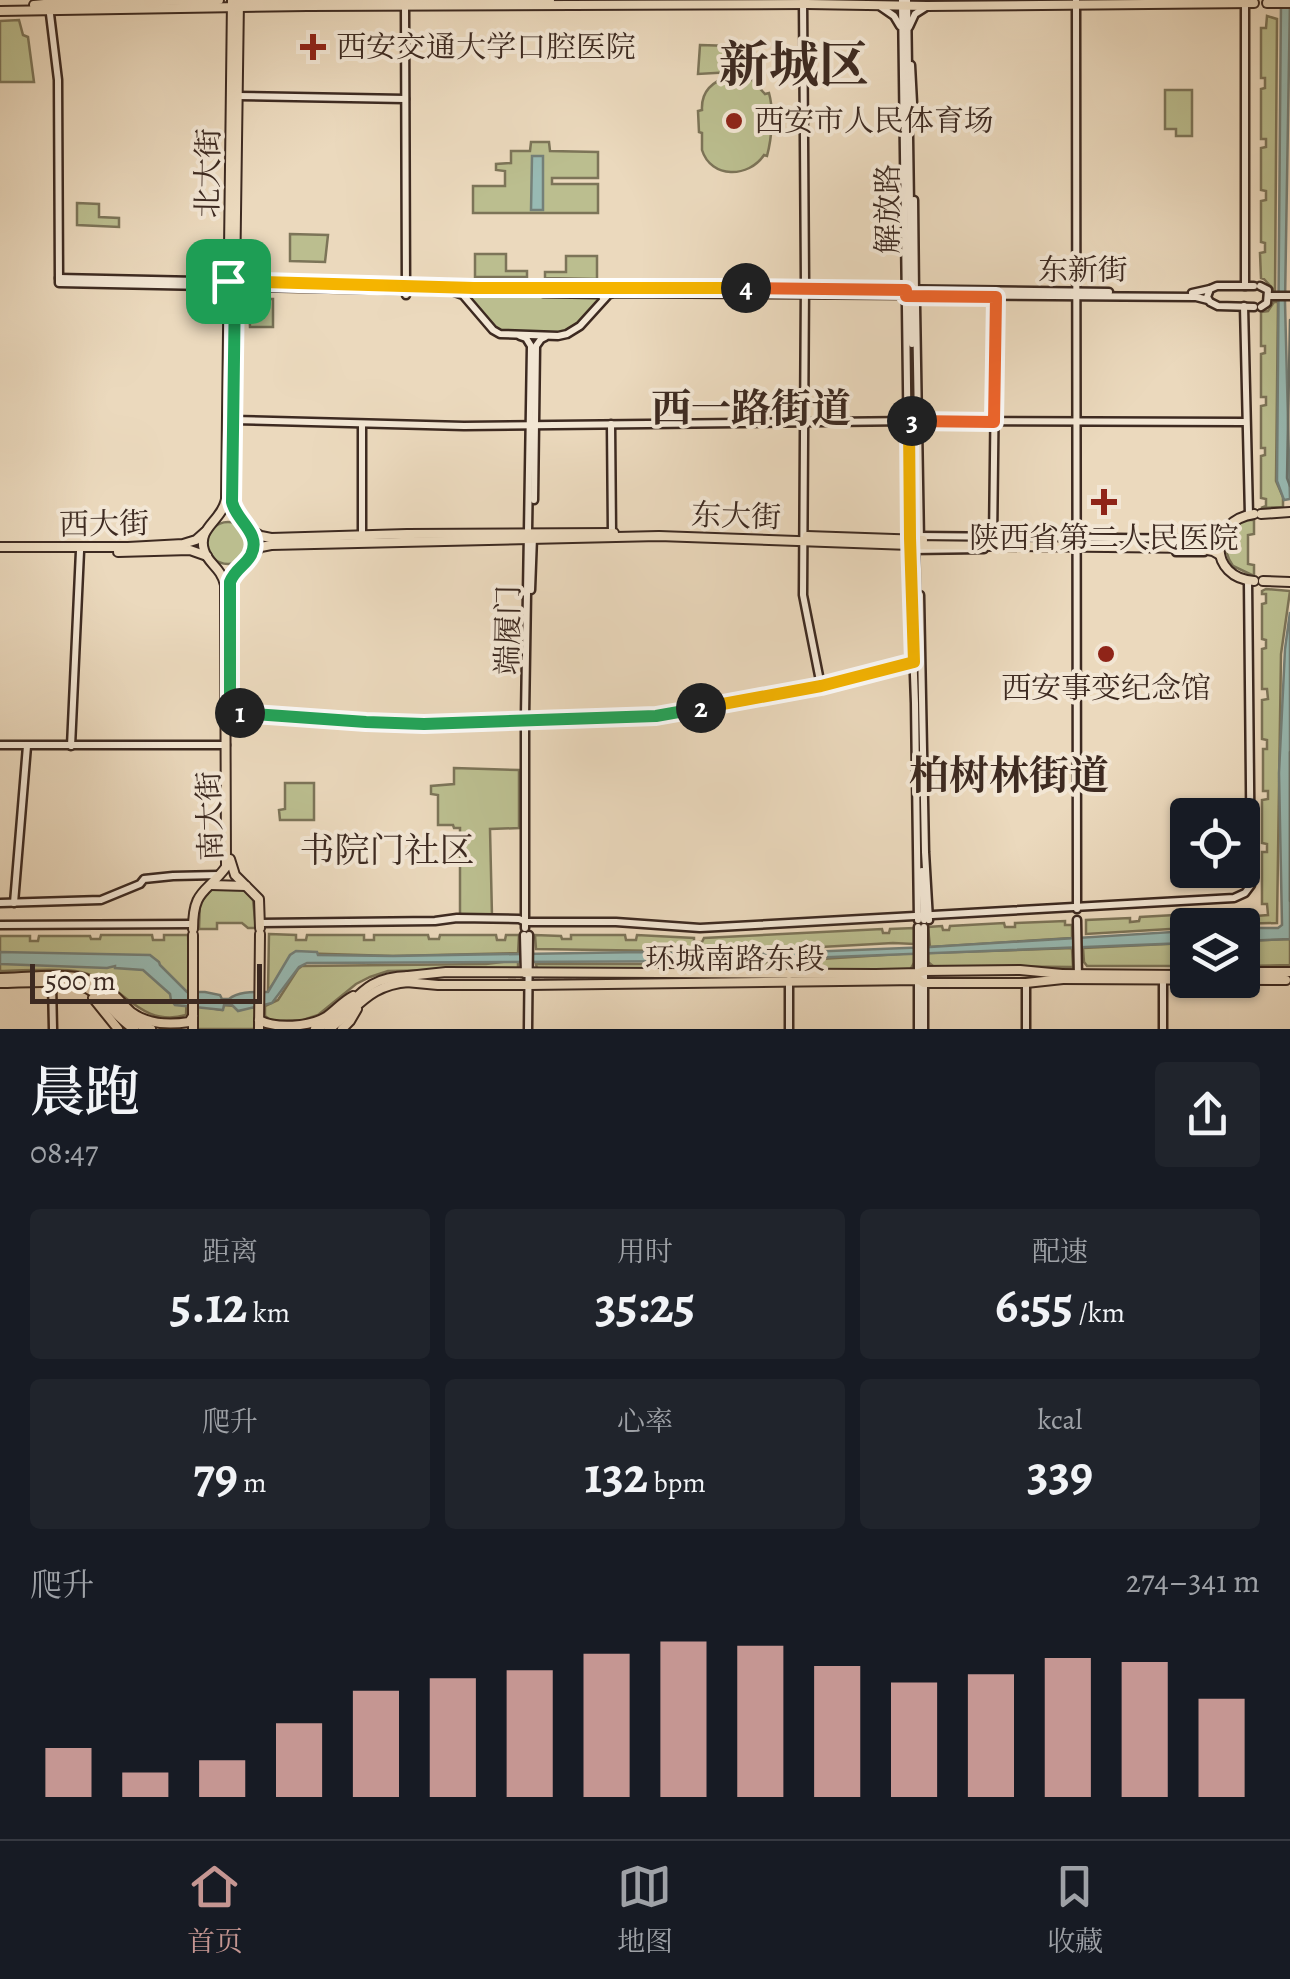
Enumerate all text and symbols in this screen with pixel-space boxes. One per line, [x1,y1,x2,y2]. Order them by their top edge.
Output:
place label: 西安交通大学口腔医院 [336,27,636,67]
district label: 新城区 [719,31,869,99]
marker: 西安交通大学口腔医院 [300,34,326,60]
place label: 西安市人民体育场 [754,101,994,141]
marker: 西安市人民体育场 [723,110,745,132]
street label: 北大街 [187,128,229,218]
street label: 解放路 [868,164,908,254]
pin [186,239,271,324]
street label: 东新街 [1038,250,1128,290]
icon: arrive [201,254,256,309]
pin: 4 [721,263,771,313]
text: 4 [739,269,753,307]
district label: 西一路街道 [651,381,851,436]
pin: 3 [887,396,937,446]
text: 3 [906,402,918,440]
marker: 陕西省第二人民医院 [1091,489,1117,515]
street label: 东大街 [690,494,782,538]
street label: 西大街 [59,503,149,545]
place label: 陕西省第二人民医院 [969,518,1239,558]
street label: 端履门 [487,585,529,675]
marker: 西安事变纪念馆 [1095,643,1117,665]
place label: 西安事变纪念馆 [1001,668,1211,708]
pin: 2 [676,683,726,733]
pin: 1 [215,688,265,738]
text: 2 [694,689,708,727]
text: 1 [235,694,245,732]
district label: 柏树林街道 [909,748,1109,803]
street label: 南大街 [188,770,232,862]
map controls [1170,798,1260,998]
button: locate [1170,798,1260,888]
district label: 书院门社区 [299,826,475,874]
button: layers [1170,908,1260,998]
street label: 环城南路东段 [645,939,825,979]
scale bar [30,959,262,1004]
text: 500 m [45,962,116,1000]
text: 晨跑 [30,1055,140,1130]
button: share [1155,1062,1260,1167]
text: 08:47 [30,1130,98,1174]
text: 距离 [202,1233,258,1271]
text: 用时 [617,1233,673,1271]
text: 配速 [1032,1233,1088,1271]
text: 5.12 [170,1271,247,1339]
text: 35:25 [595,1271,695,1339]
text: 6:55 [995,1271,1073,1339]
text: km [247,1294,290,1332]
text: /km [1073,1294,1125,1332]
text: kcal [1038,1401,1082,1439]
text: 爬升 [202,1403,258,1441]
text: 心率 [617,1403,673,1441]
text: 339 [1027,1439,1093,1507]
text: 79 [193,1441,238,1509]
text: 132 [584,1441,648,1509]
text: m [238,1464,267,1502]
text: bpm [648,1464,706,1502]
text: 274–341 m [1126,1559,1260,1603]
text: 爬升 [30,1563,94,1607]
tab: 首页 [187,1859,243,1961]
tab: 地图 [617,1859,673,1961]
tab: 收藏 [1047,1859,1103,1961]

